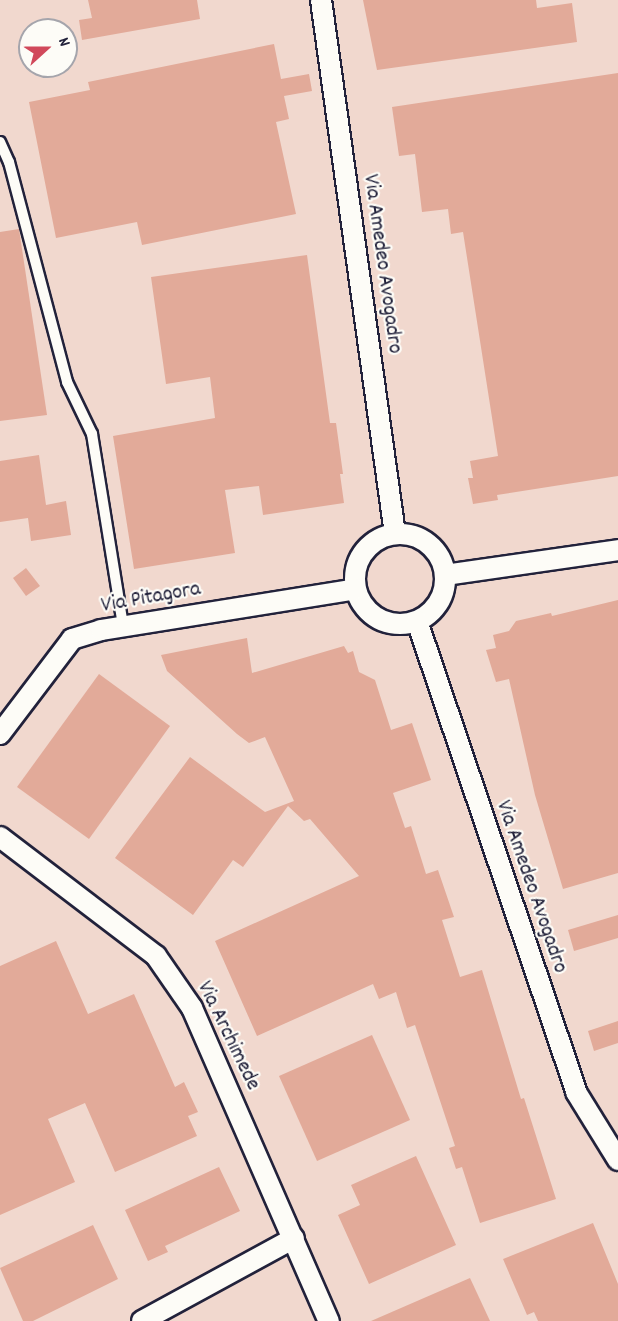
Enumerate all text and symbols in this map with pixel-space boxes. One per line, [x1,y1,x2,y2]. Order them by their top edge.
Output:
north arrow [18,18,78,78]
text: N [51,34,76,50]
street label: Via Amedeo Avogadro [356,173,408,355]
street label: Via Pitagora [99,576,203,620]
street label: Via Amedeo Avogadro [489,797,573,977]
street label: Via Archimede [190,977,266,1095]

